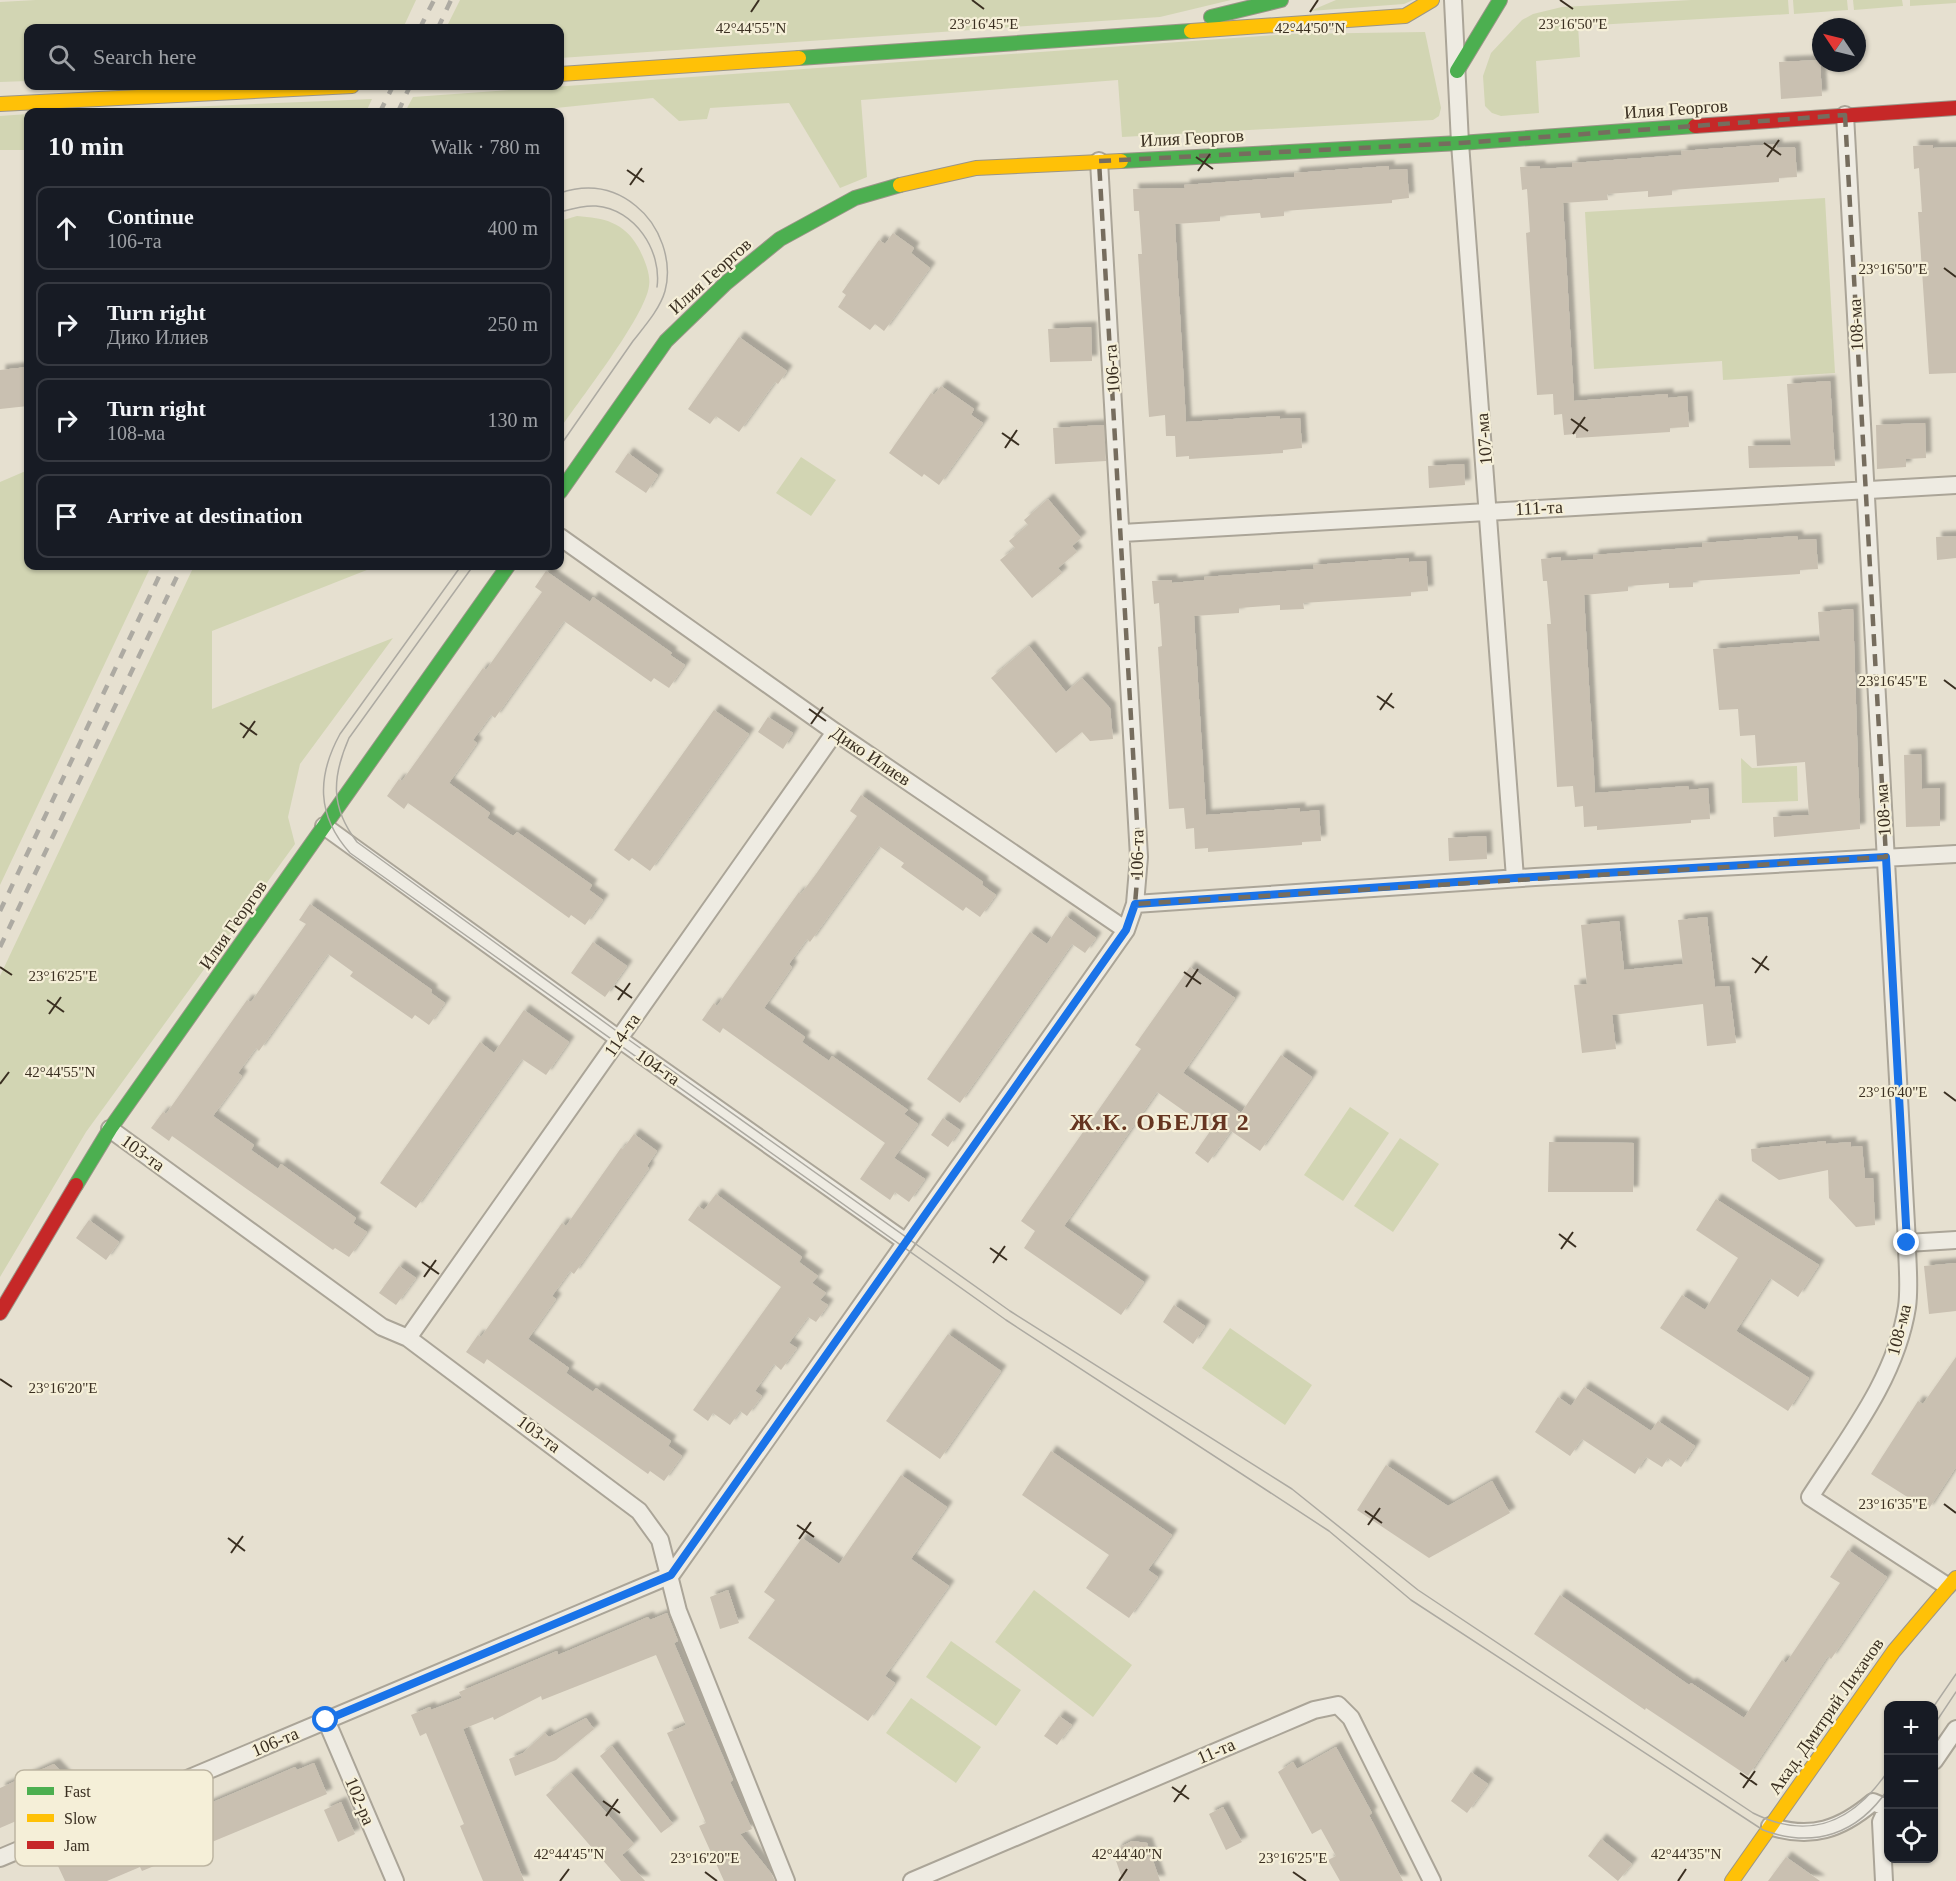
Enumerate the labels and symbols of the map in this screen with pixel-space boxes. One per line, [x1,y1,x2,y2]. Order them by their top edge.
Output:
text: 23°16'45"E [950,16,1019,32]
text: 23°16'50"E [1539,16,1608,32]
north arrow [1812,18,1866,72]
text: 42°44'55"N [716,20,786,36]
text: 42°44'50"N [1275,20,1345,36]
street label: Илия Георгов [1623,95,1729,123]
street label: Илия Георгов [1140,125,1244,151]
street label: Илия Георгов [665,234,755,318]
text: 23°16'50"E [1859,261,1928,277]
street label: 108-ма [1845,298,1867,352]
street label: 106-та [1100,344,1124,394]
street label: 107-ма [1472,412,1496,466]
street label: 111-та [1515,497,1563,519]
text: 23°16'45"E [1859,673,1928,689]
street label: Дико Илиев [828,722,914,790]
street label: 108-ма [1871,783,1895,837]
street label: 106-та [1127,829,1147,879]
street label: Илия Георгов [195,877,271,973]
text: 23°16'25"E [29,968,98,984]
street label: 114-та [600,1009,644,1061]
street label: 104-та [632,1045,684,1089]
text: 42°44'55"N [25,1064,95,1080]
text: 23°16'40"E [1859,1084,1928,1100]
district label: Ж.К. ОБЕЛЯ 2 [1070,1109,1250,1135]
street label: 103-та [117,1130,169,1176]
route end [1893,1229,1919,1255]
street label: 108-ма [1883,1302,1915,1358]
text: 23°16'20"E [29,1380,98,1396]
street label: 103-та [513,1411,565,1457]
text: 23°16'35"E [1859,1496,1928,1512]
street label: Акад. Дмитрий Лихачов [1764,1634,1888,1798]
route start [312,1706,338,1732]
street label: 106-та [249,1723,301,1761]
street label: 11-та [1194,1734,1238,1768]
legend [15,1770,213,1866]
street label: 102-ра [341,1774,379,1828]
text: Fast [64,1783,91,1800]
text: Slow [64,1810,97,1827]
text: Jam [64,1837,90,1854]
text: 42°44'45"N [534,1846,604,1862]
text: 42°44'40"N [1092,1846,1162,1862]
text: 42°44'35"N [1651,1846,1721,1862]
text: 23°16'20"E [671,1850,740,1866]
text: 23°16'25"E [1259,1850,1328,1866]

